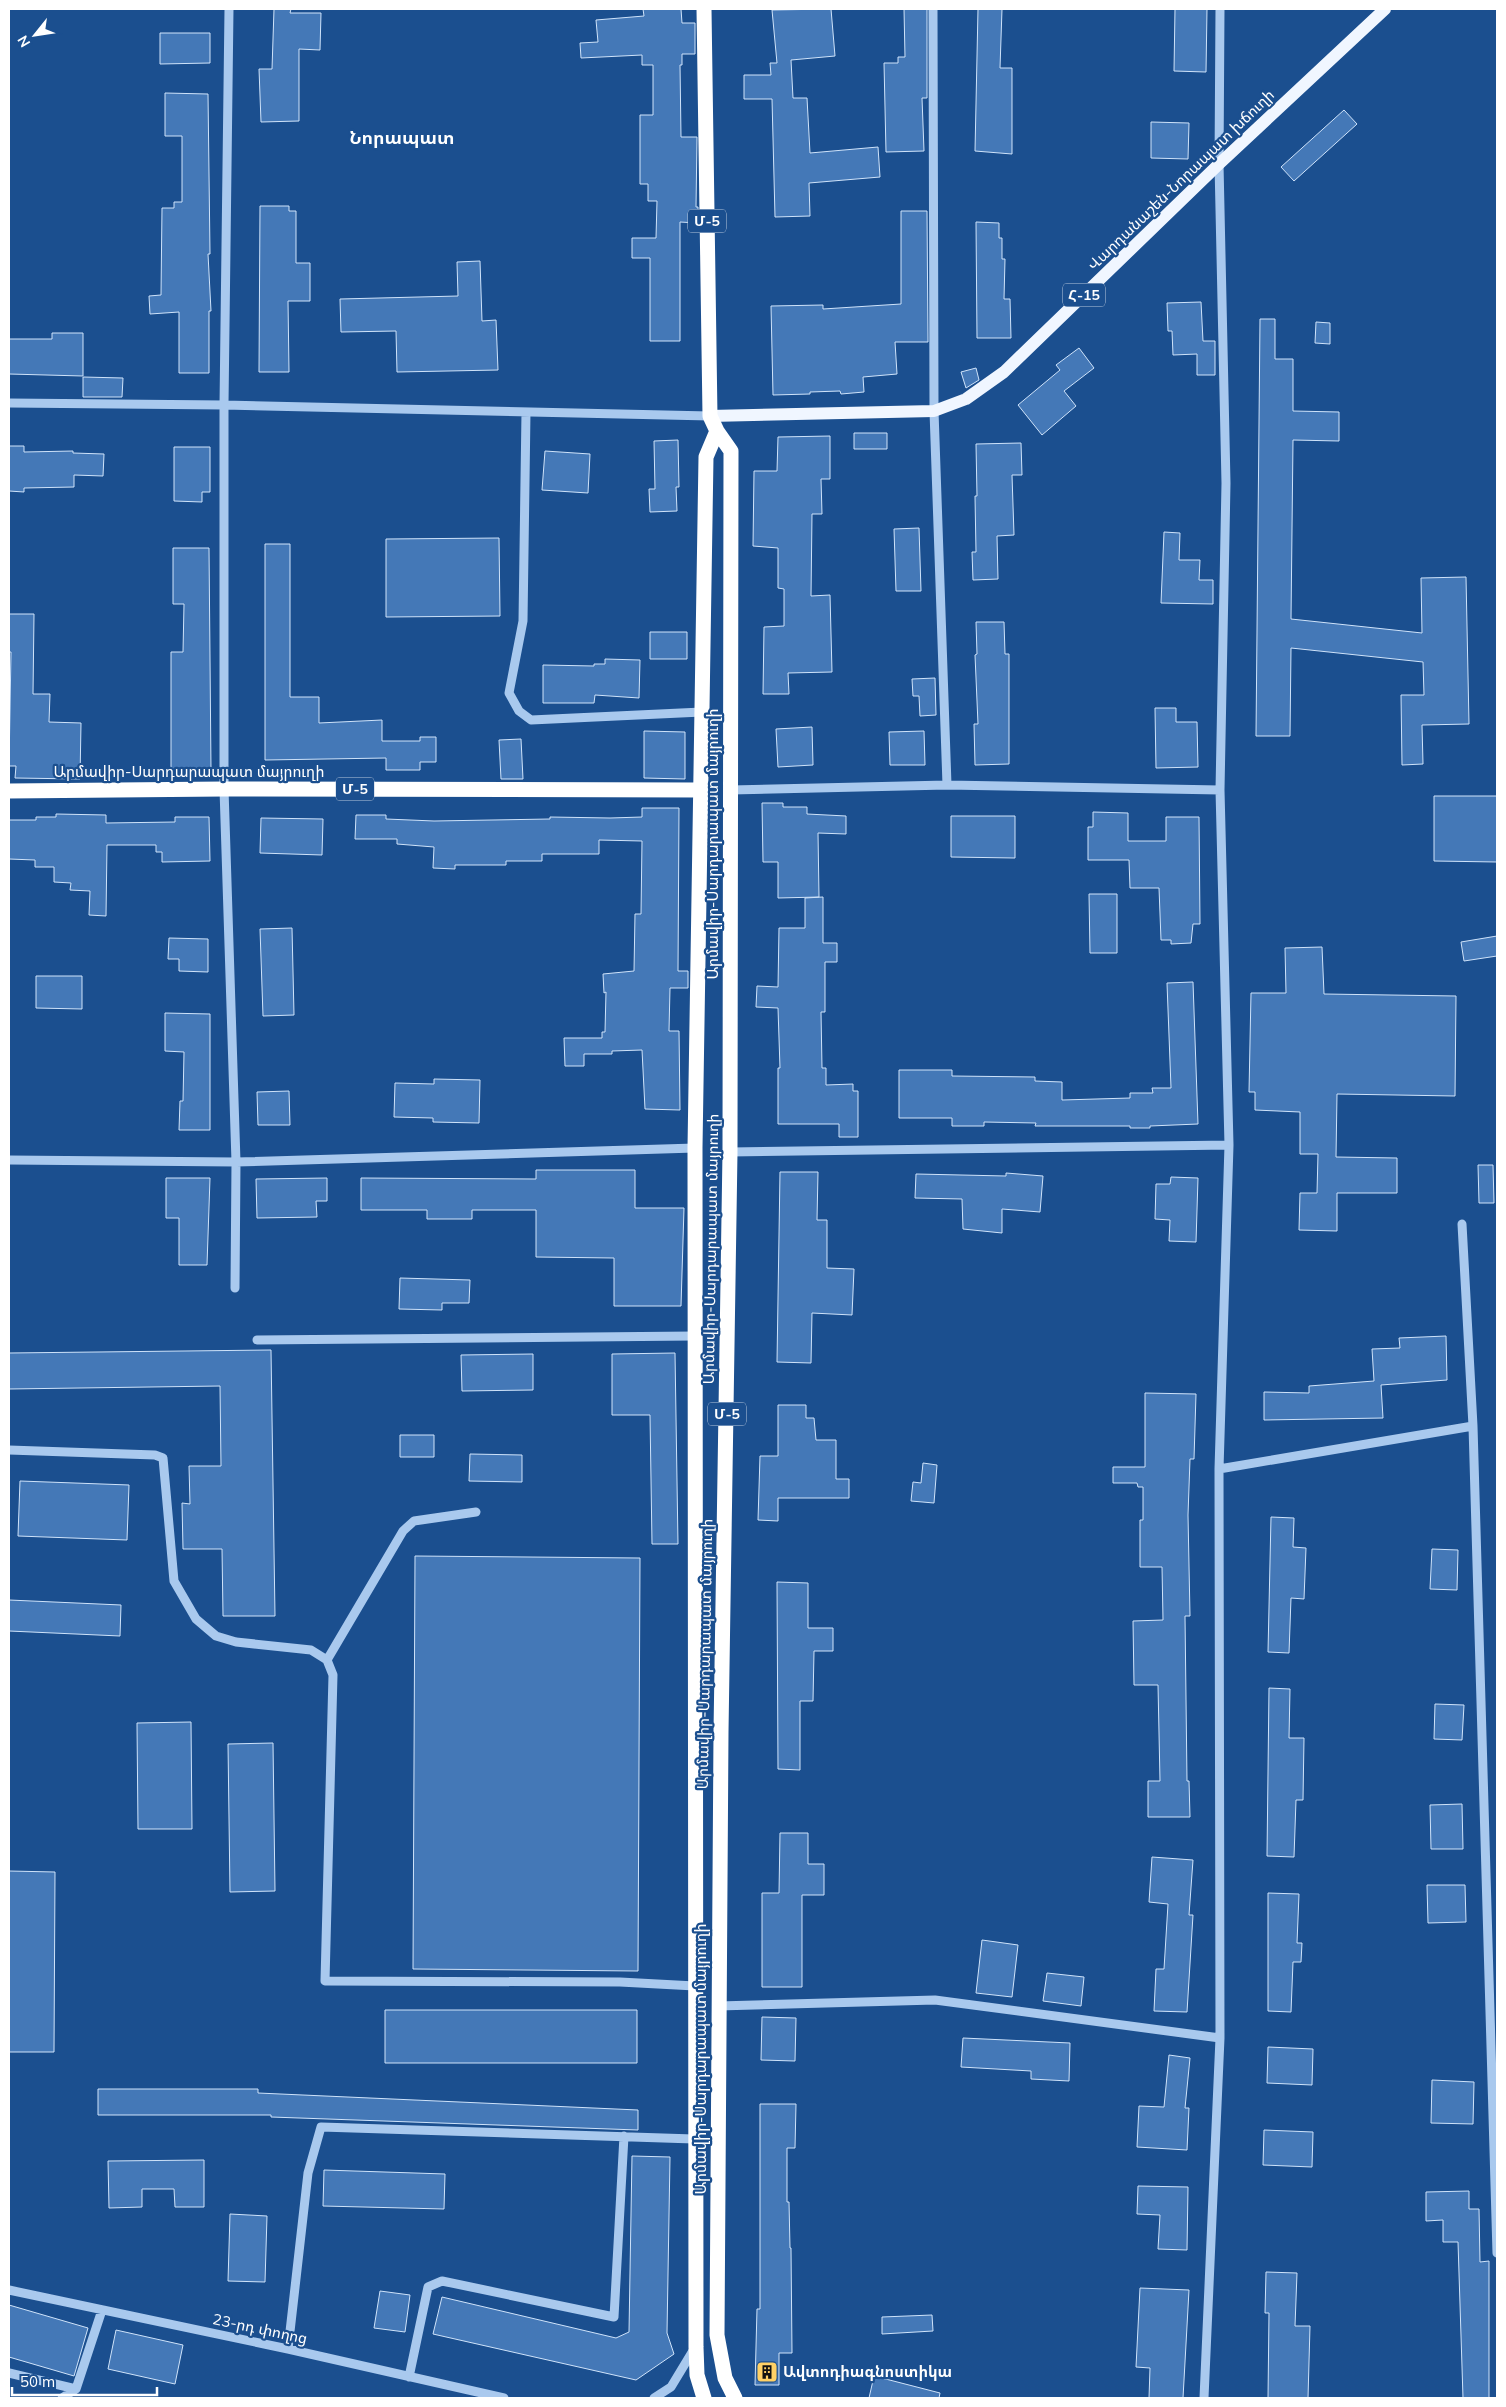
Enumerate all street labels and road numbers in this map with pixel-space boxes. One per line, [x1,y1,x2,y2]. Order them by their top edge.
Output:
street label: Վարդանաշեն-Նորապատ խճուղի [1083,85,1278,274]
road number: Մ-5 [688,210,726,232]
road number: Հ-15 [1063,284,1105,306]
street label: Արմավիր-Սարդարապատ մայրուղի [703,709,722,979]
street label: Արմավիր-Սարդարապատ մայրուղի [54,762,324,781]
road number: Մ-5 [336,778,374,801]
street label: Արմավիր-Սարդարապատ մայրուղի [699,1113,722,1385]
road number: Մ-5 [708,1402,746,1426]
street label: Արմավիր-Սարդարապատ մայրուղի [693,1518,716,1790]
street label: Արմավիր-Սարդարապատ մայրուղի [691,1924,710,2194]
street label: 23-րդ փողոց [211,2309,309,2348]

